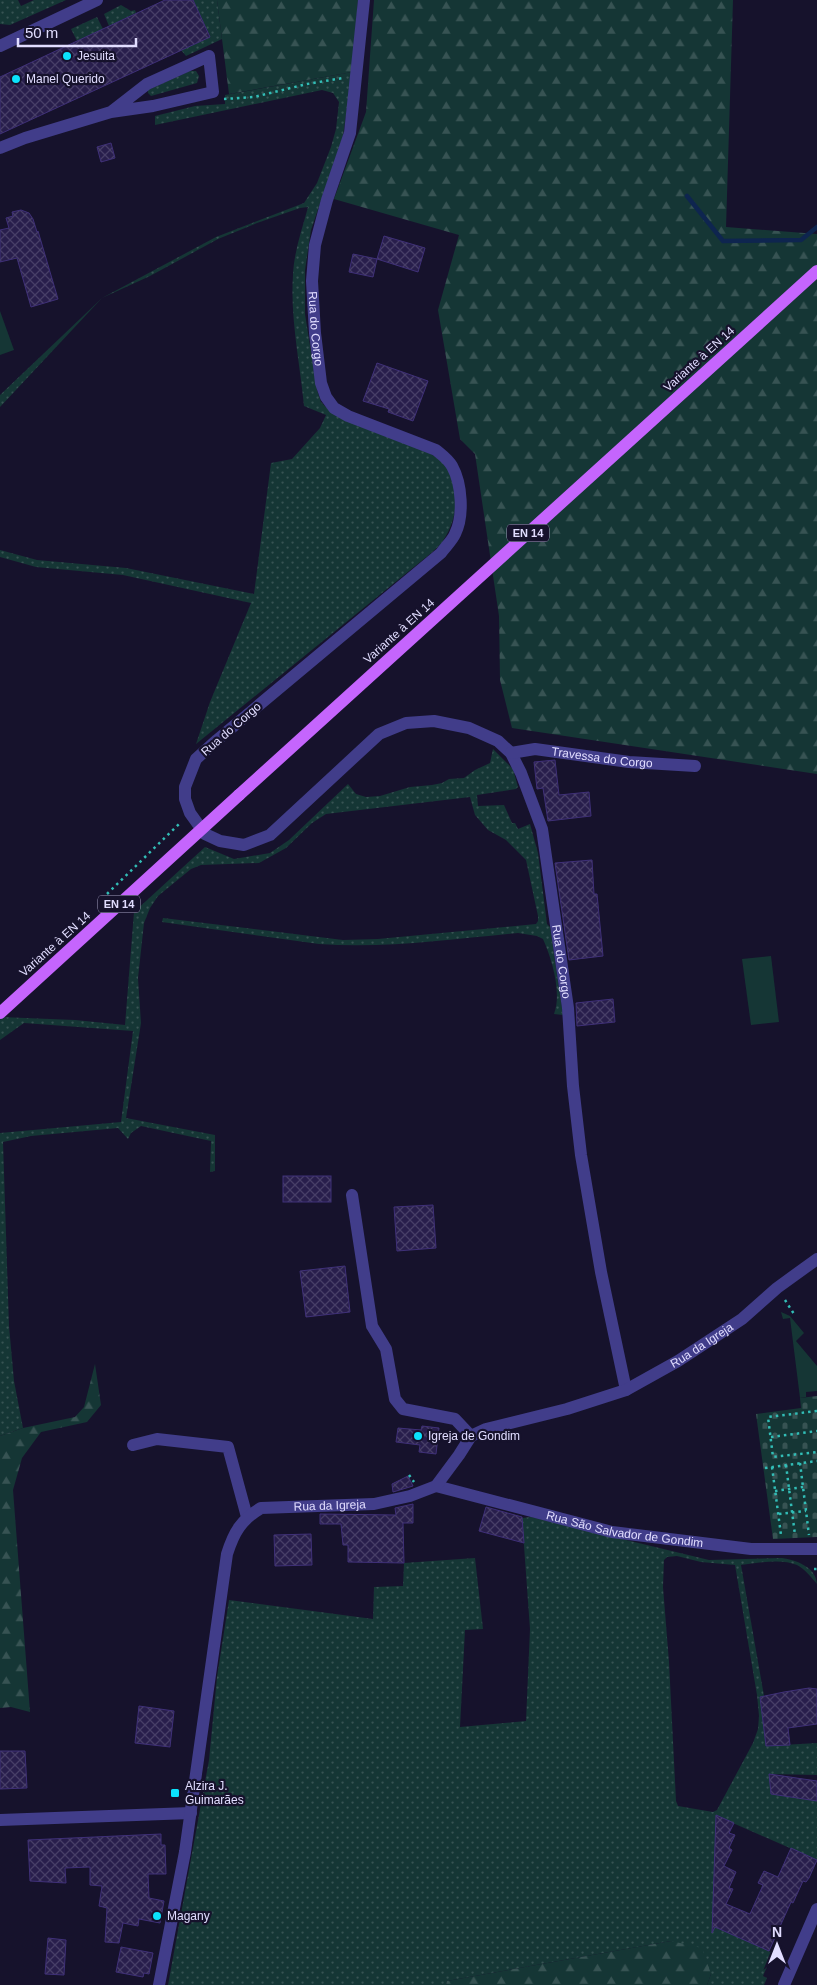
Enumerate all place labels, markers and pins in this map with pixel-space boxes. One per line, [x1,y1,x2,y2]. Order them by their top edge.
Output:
place label: Jesuita [77,49,115,63]
marker: Jesuita [61,50,73,62]
place label: Manel Querido [26,72,105,86]
marker: Manel Querido [10,73,22,85]
place label: Igreja de Gondim [428,1429,520,1443]
marker: Igreja de Gondim [412,1430,424,1442]
place label: Alzira J. Guimarães [185,1779,244,1807]
marker: Alzira J. Guimarães [169,1787,181,1799]
place label: Magany [167,1909,210,1923]
marker: Magany [151,1910,163,1922]

